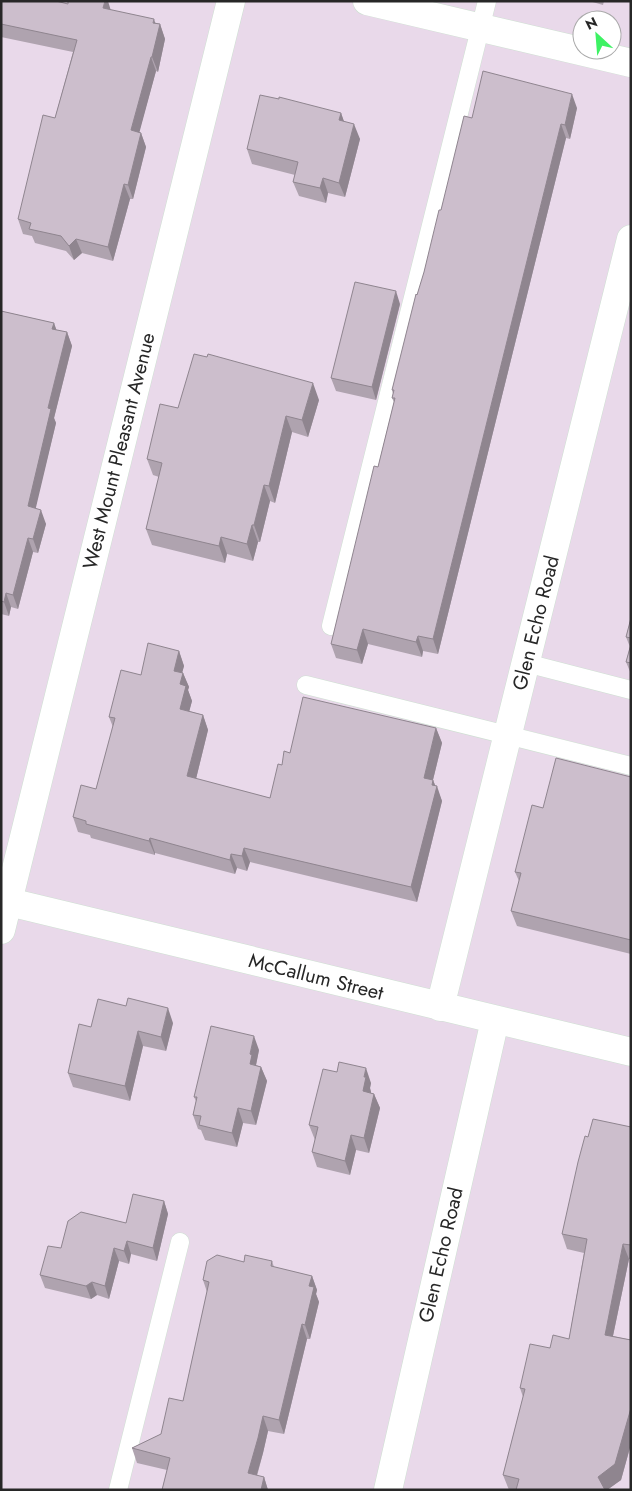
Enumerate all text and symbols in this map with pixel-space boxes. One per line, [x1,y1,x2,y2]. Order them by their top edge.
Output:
north arrow [572,10,622,60]
text: N [582,12,601,35]
street label: West Mount Pleasant Avenue [76,330,162,572]
street label: Glen Echo Road [505,553,567,693]
street label: McCallum Street [245,946,387,1008]
street label: Glen Echo Road [411,1184,471,1326]

